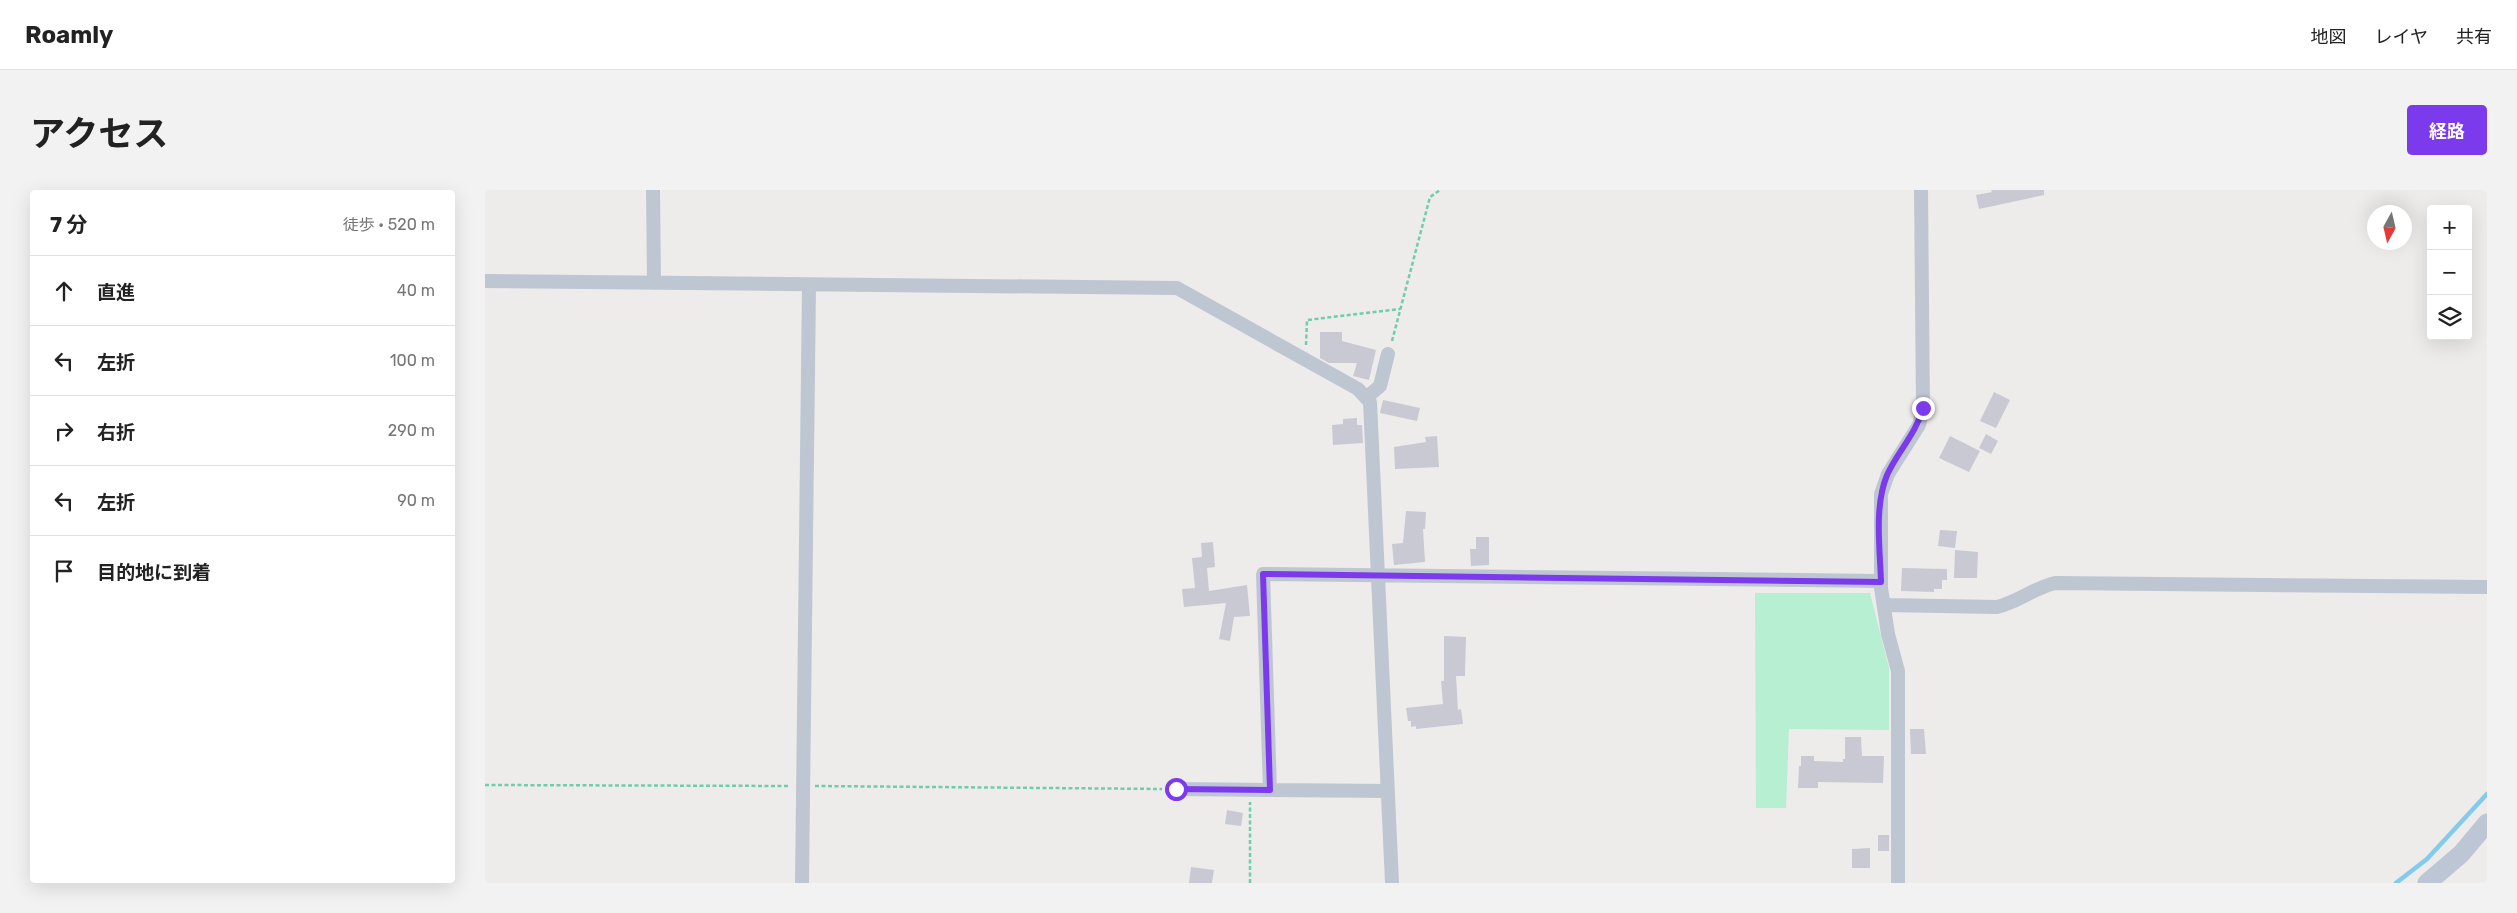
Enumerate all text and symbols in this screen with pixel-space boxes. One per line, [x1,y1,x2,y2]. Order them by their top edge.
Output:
text: Roamly [25,21,113,49]
text: 地図 [2311,26,2347,48]
text: レイヤ [2375,26,2428,48]
text: 共有 [2456,26,2492,48]
button: 経路 [2407,105,2487,155]
text: アクセス [30,113,168,155]
north arrow [2367,205,2412,250]
map controls [2427,205,2472,340]
button: + [2427,205,2472,250]
text: 7 分 [50,212,88,237]
text: 徒歩 · 520 m [343,215,435,234]
button: − [2427,250,2472,295]
icon: ahead [50,277,78,305]
text: 直進 [97,281,135,304]
text: 40 m [397,281,435,300]
button: layers [2427,295,2472,340]
icon: left [50,347,78,375]
text: 左折 [97,351,135,374]
text: 100 m [390,351,435,370]
route end [1912,397,1935,420]
icon: right [50,417,78,445]
text: 右折 [97,421,135,444]
text: 290 m [388,421,435,440]
icon: left [50,487,78,515]
text: 左折 [97,491,135,514]
text: 90 m [397,491,435,510]
icon: arrive [50,557,78,585]
text: 目的地に到着 [97,561,211,584]
route start [1165,778,1188,801]

